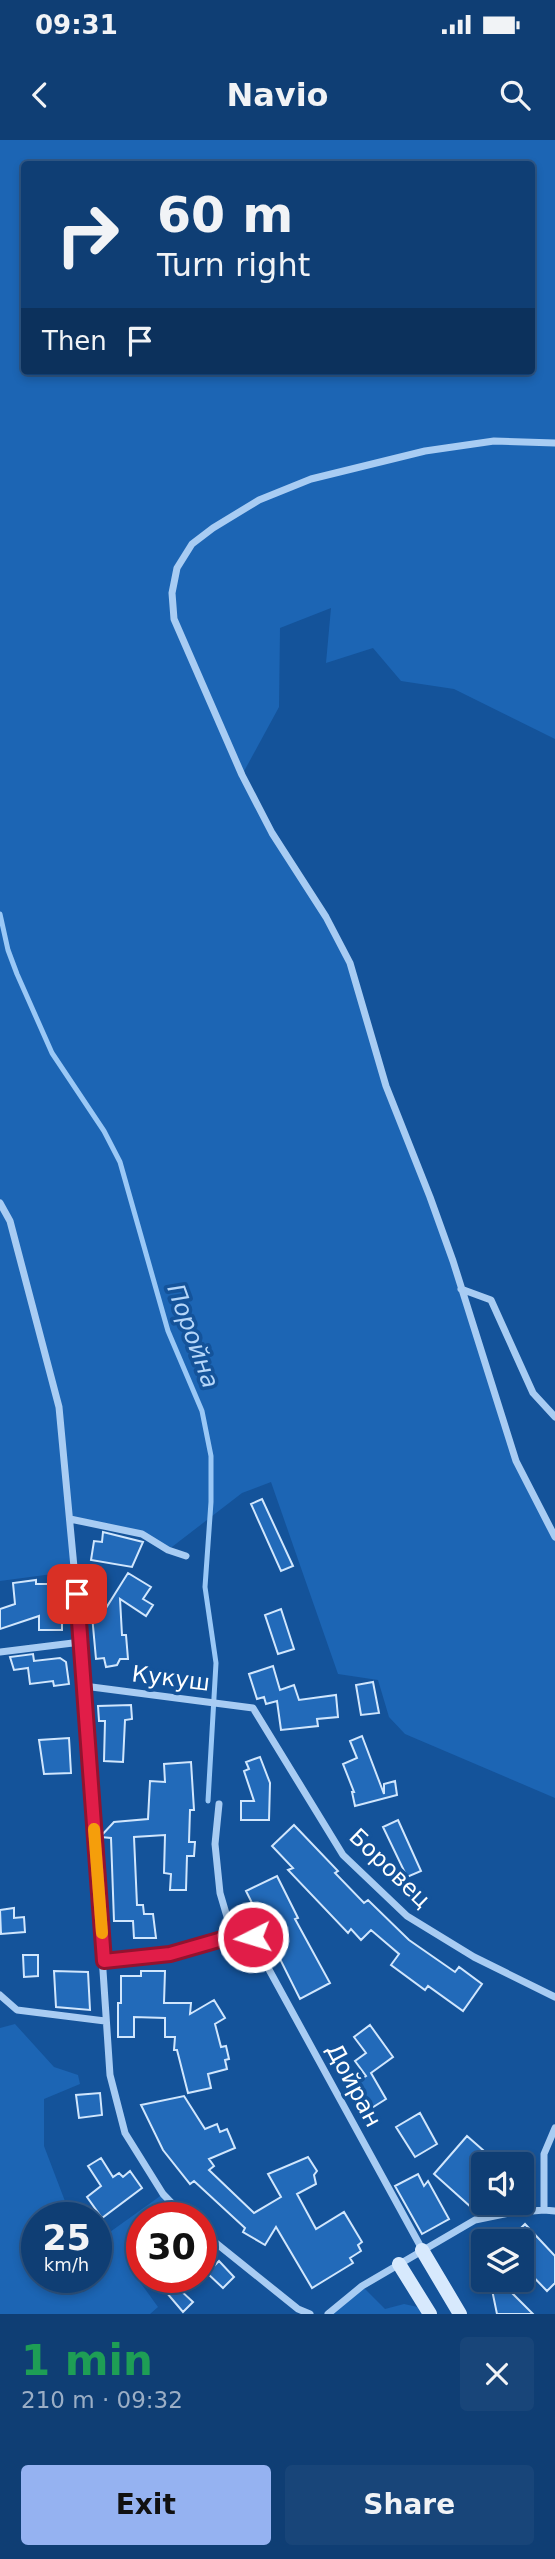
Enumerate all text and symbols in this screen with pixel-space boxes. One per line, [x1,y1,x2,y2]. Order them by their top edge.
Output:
text: 09:31 [35,10,118,40]
icon: back [21,76,59,114]
text: Navio [226,76,329,114]
icon: search [496,76,534,114]
text: 60 m [157,187,293,244]
icon: right [42,189,133,280]
text: Turn right [157,246,310,284]
icon: arrive [121,322,159,360]
text: Then [42,326,107,356]
water label: Поройна [161,1280,225,1392]
pin [47,1564,107,1624]
icon: arrive [58,1575,96,1613]
street label: Кукуш [130,1660,212,1696]
street label: Боровец [344,1823,436,1913]
position arrow [216,1900,290,1974]
street label: Дойран [321,2039,387,2131]
map controls [471,2152,534,2292]
button: sound [471,2152,534,2215]
speed limit sign: 30 [126,2202,217,2293]
text: 25 [42,2218,91,2258]
button: layers [471,2229,534,2292]
text: km/h [44,2254,89,2275]
text: 1 min [21,2336,153,2385]
button: close [460,2337,534,2411]
text: 210 m · 09:32 [21,2387,183,2413]
button: Exit [21,2465,271,2545]
button: Share [285,2465,534,2545]

